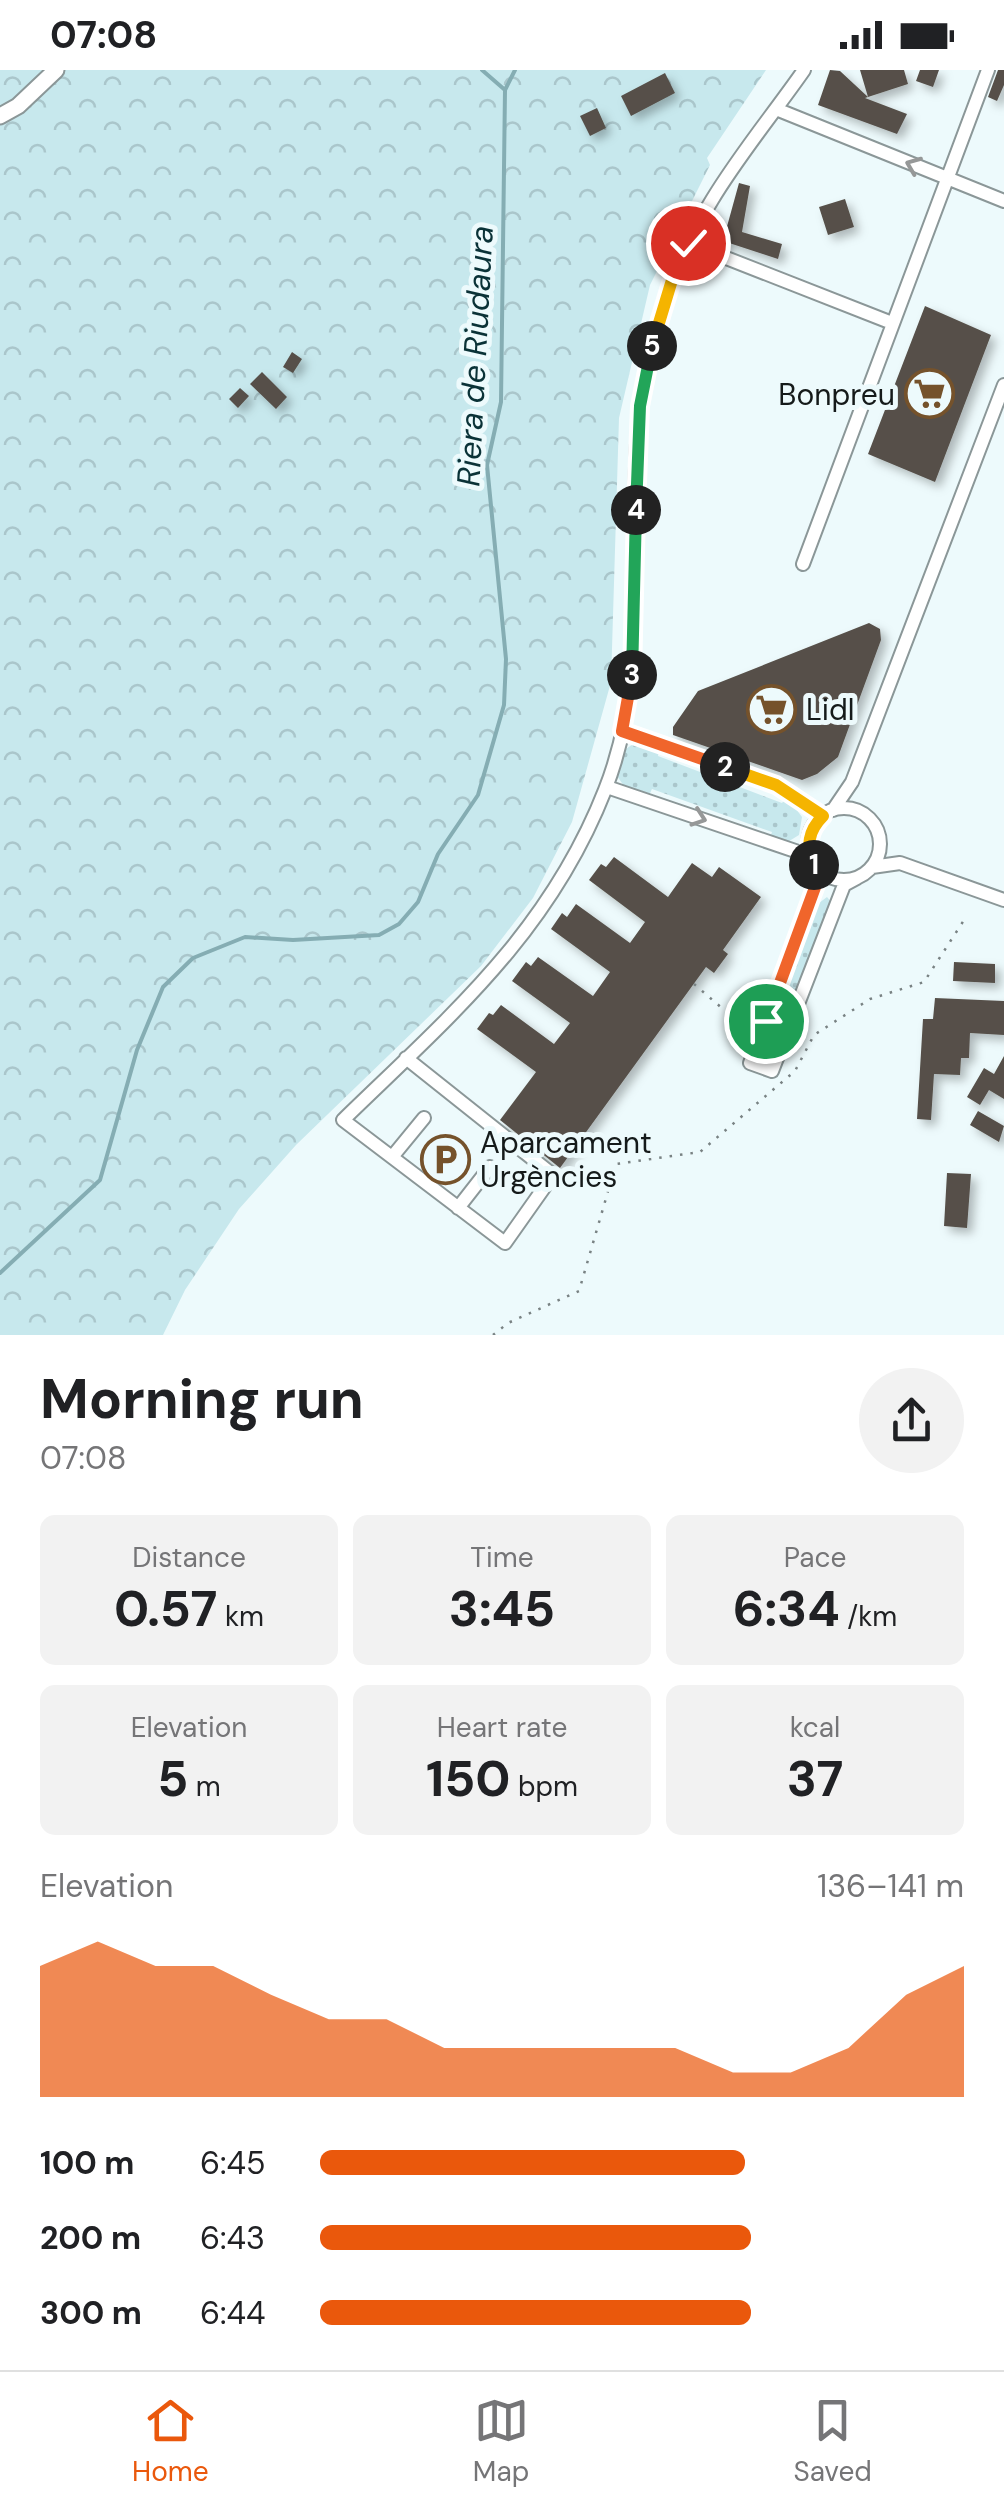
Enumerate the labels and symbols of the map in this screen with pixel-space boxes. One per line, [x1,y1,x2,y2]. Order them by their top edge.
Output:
one-way arrow [905,157,923,177]
pin [646,201,731,286]
water label: Riera de Riudaura [447,224,503,488]
pin: 5 [627,321,677,371]
supermarket icon: Bonpreu [904,368,956,420]
place label: Bonpreu [778,375,895,414]
pin: 4 [611,485,661,535]
pin: 3 [607,650,657,700]
supermarket icon: Lidl [745,683,797,735]
place label: Lidl [806,690,855,729]
pin: 2 [700,742,750,792]
one-way arrow [689,806,706,827]
pin: 1 [789,840,839,890]
pin [724,979,809,1064]
place label: Aparcament Urgències [480,1123,652,1196]
parking icon: Aparcament Urgències [419,1133,471,1185]

